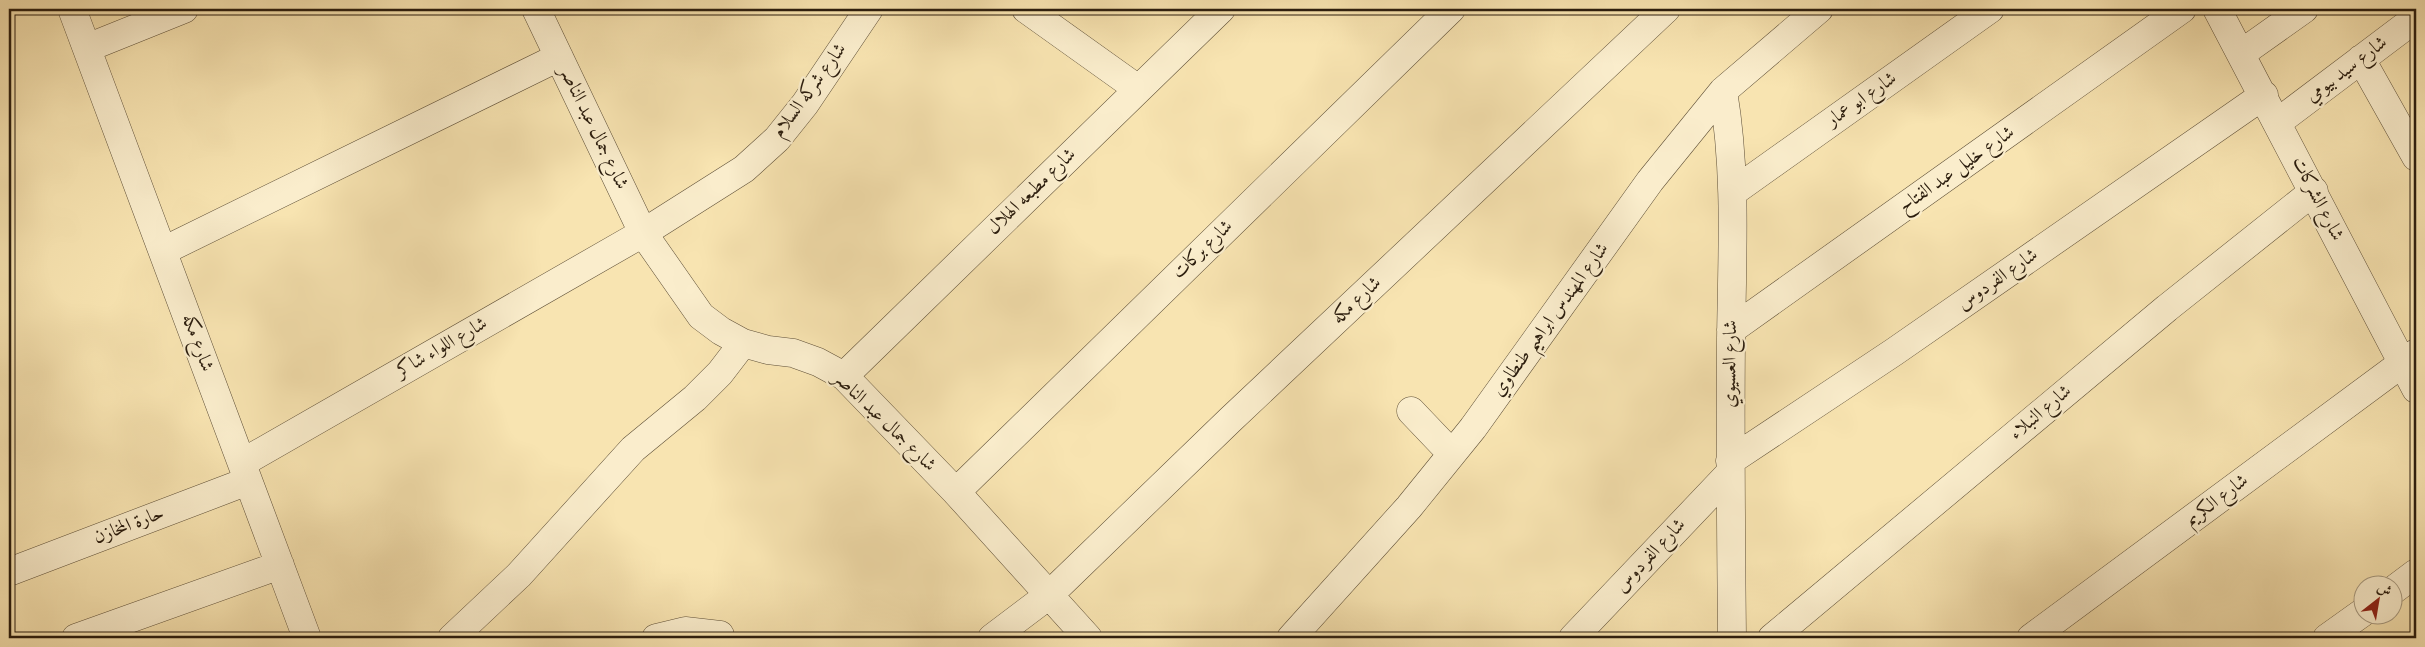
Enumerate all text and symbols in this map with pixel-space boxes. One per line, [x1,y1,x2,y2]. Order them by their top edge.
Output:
street label: شارع سيد بيومي [2300,30,2394,110]
street label: شارع شركه السلام [766,38,855,145]
street label: شارع جمال عبد الناصر [551,60,635,194]
street label: شارع ابو عمار [1820,66,1903,135]
street label: شارع خليل عبد الفتاح [1894,120,2022,222]
street label: شارع مطبعه الهلال [981,142,1083,242]
street label: شارع الشركات [2284,152,2350,246]
street label: شارع بركات [1166,214,1240,286]
street label: شارع المهندس ابراهيم طنطاوي [1486,237,1619,405]
street label: شارع الفردوس [1952,242,2044,318]
street label: شارع مكه [1326,271,1388,331]
street label: شارع مكه [174,310,220,376]
street label: شارع اللواء شاكر [389,311,493,386]
street label: شارع العسيوي [1717,320,1745,408]
street label: شارع جمال عبد الناصر [825,364,942,478]
street label: شارع النبلاء [2004,379,2078,447]
street label: شارع الكريم [2180,468,2255,535]
street label: حارة المخازن [90,500,168,552]
street label: شارع الفردوس [1609,513,1693,599]
north arrow [2352,574,2402,624]
text: ش [2373,578,2395,603]

